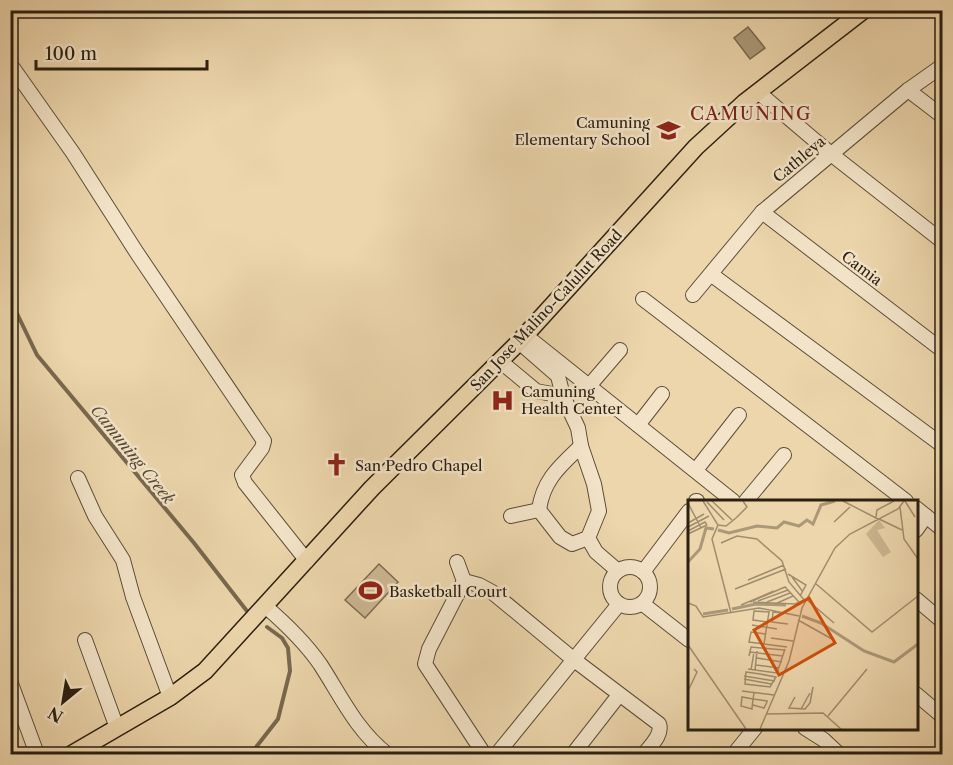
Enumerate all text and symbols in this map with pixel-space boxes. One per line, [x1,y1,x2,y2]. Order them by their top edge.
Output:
scale bar [36,33,207,71]
text: 100 m [45,43,97,65]
district label: CAMUNING [690,103,812,125]
place label: Camuning Elementary School [515,113,651,149]
school or university icon: Camuning Elementary School [655,118,681,144]
street label: Cathleya [769,132,829,186]
street label: San Jose Malino-Calulut Road [466,225,626,395]
street label: Camia [838,247,886,289]
place label: Camuning Health Center [521,382,623,418]
hospital icon: Camuning Health Center [490,387,516,413]
water label: Camuning Creek [87,400,180,508]
church icon: San Pedro Chapel [324,452,350,478]
place label: San Pedro Chapel [355,456,483,475]
inset map [688,500,917,729]
sports icon: Basketball Court [358,578,384,604]
place label: Basketball Court [389,582,508,601]
north arrow [33,672,93,732]
text: N [44,703,67,727]

